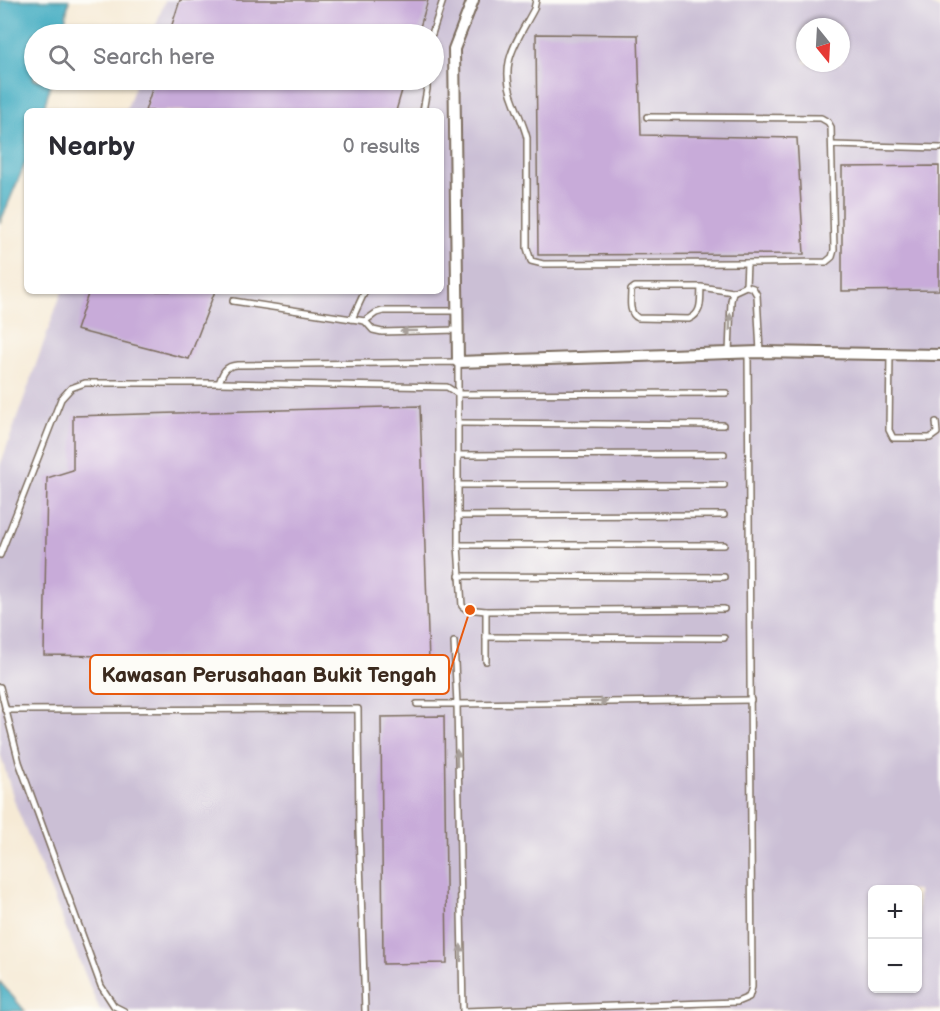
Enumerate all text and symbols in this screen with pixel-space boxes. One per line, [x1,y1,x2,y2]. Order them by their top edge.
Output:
north arrow [796,18,850,72]
search box [24,24,444,90]
icon: search [45,41,78,74]
text: Search here [93,44,215,71]
text: Nearby [48,132,135,163]
text: 0 results [343,135,420,159]
one-way arrow [725,313,734,332]
one-way arrow [400,326,419,336]
callout: Kawasan Perusahaan Bukit Tengah [90,655,449,694]
text: Kawasan Perusahaan Bukit Tengah [102,663,436,688]
one-way arrow [589,697,608,707]
one-way arrow [453,748,462,767]
map controls [868,885,922,993]
button: + [868,885,922,939]
button: − [868,939,922,993]
one-way arrow [457,943,466,962]

